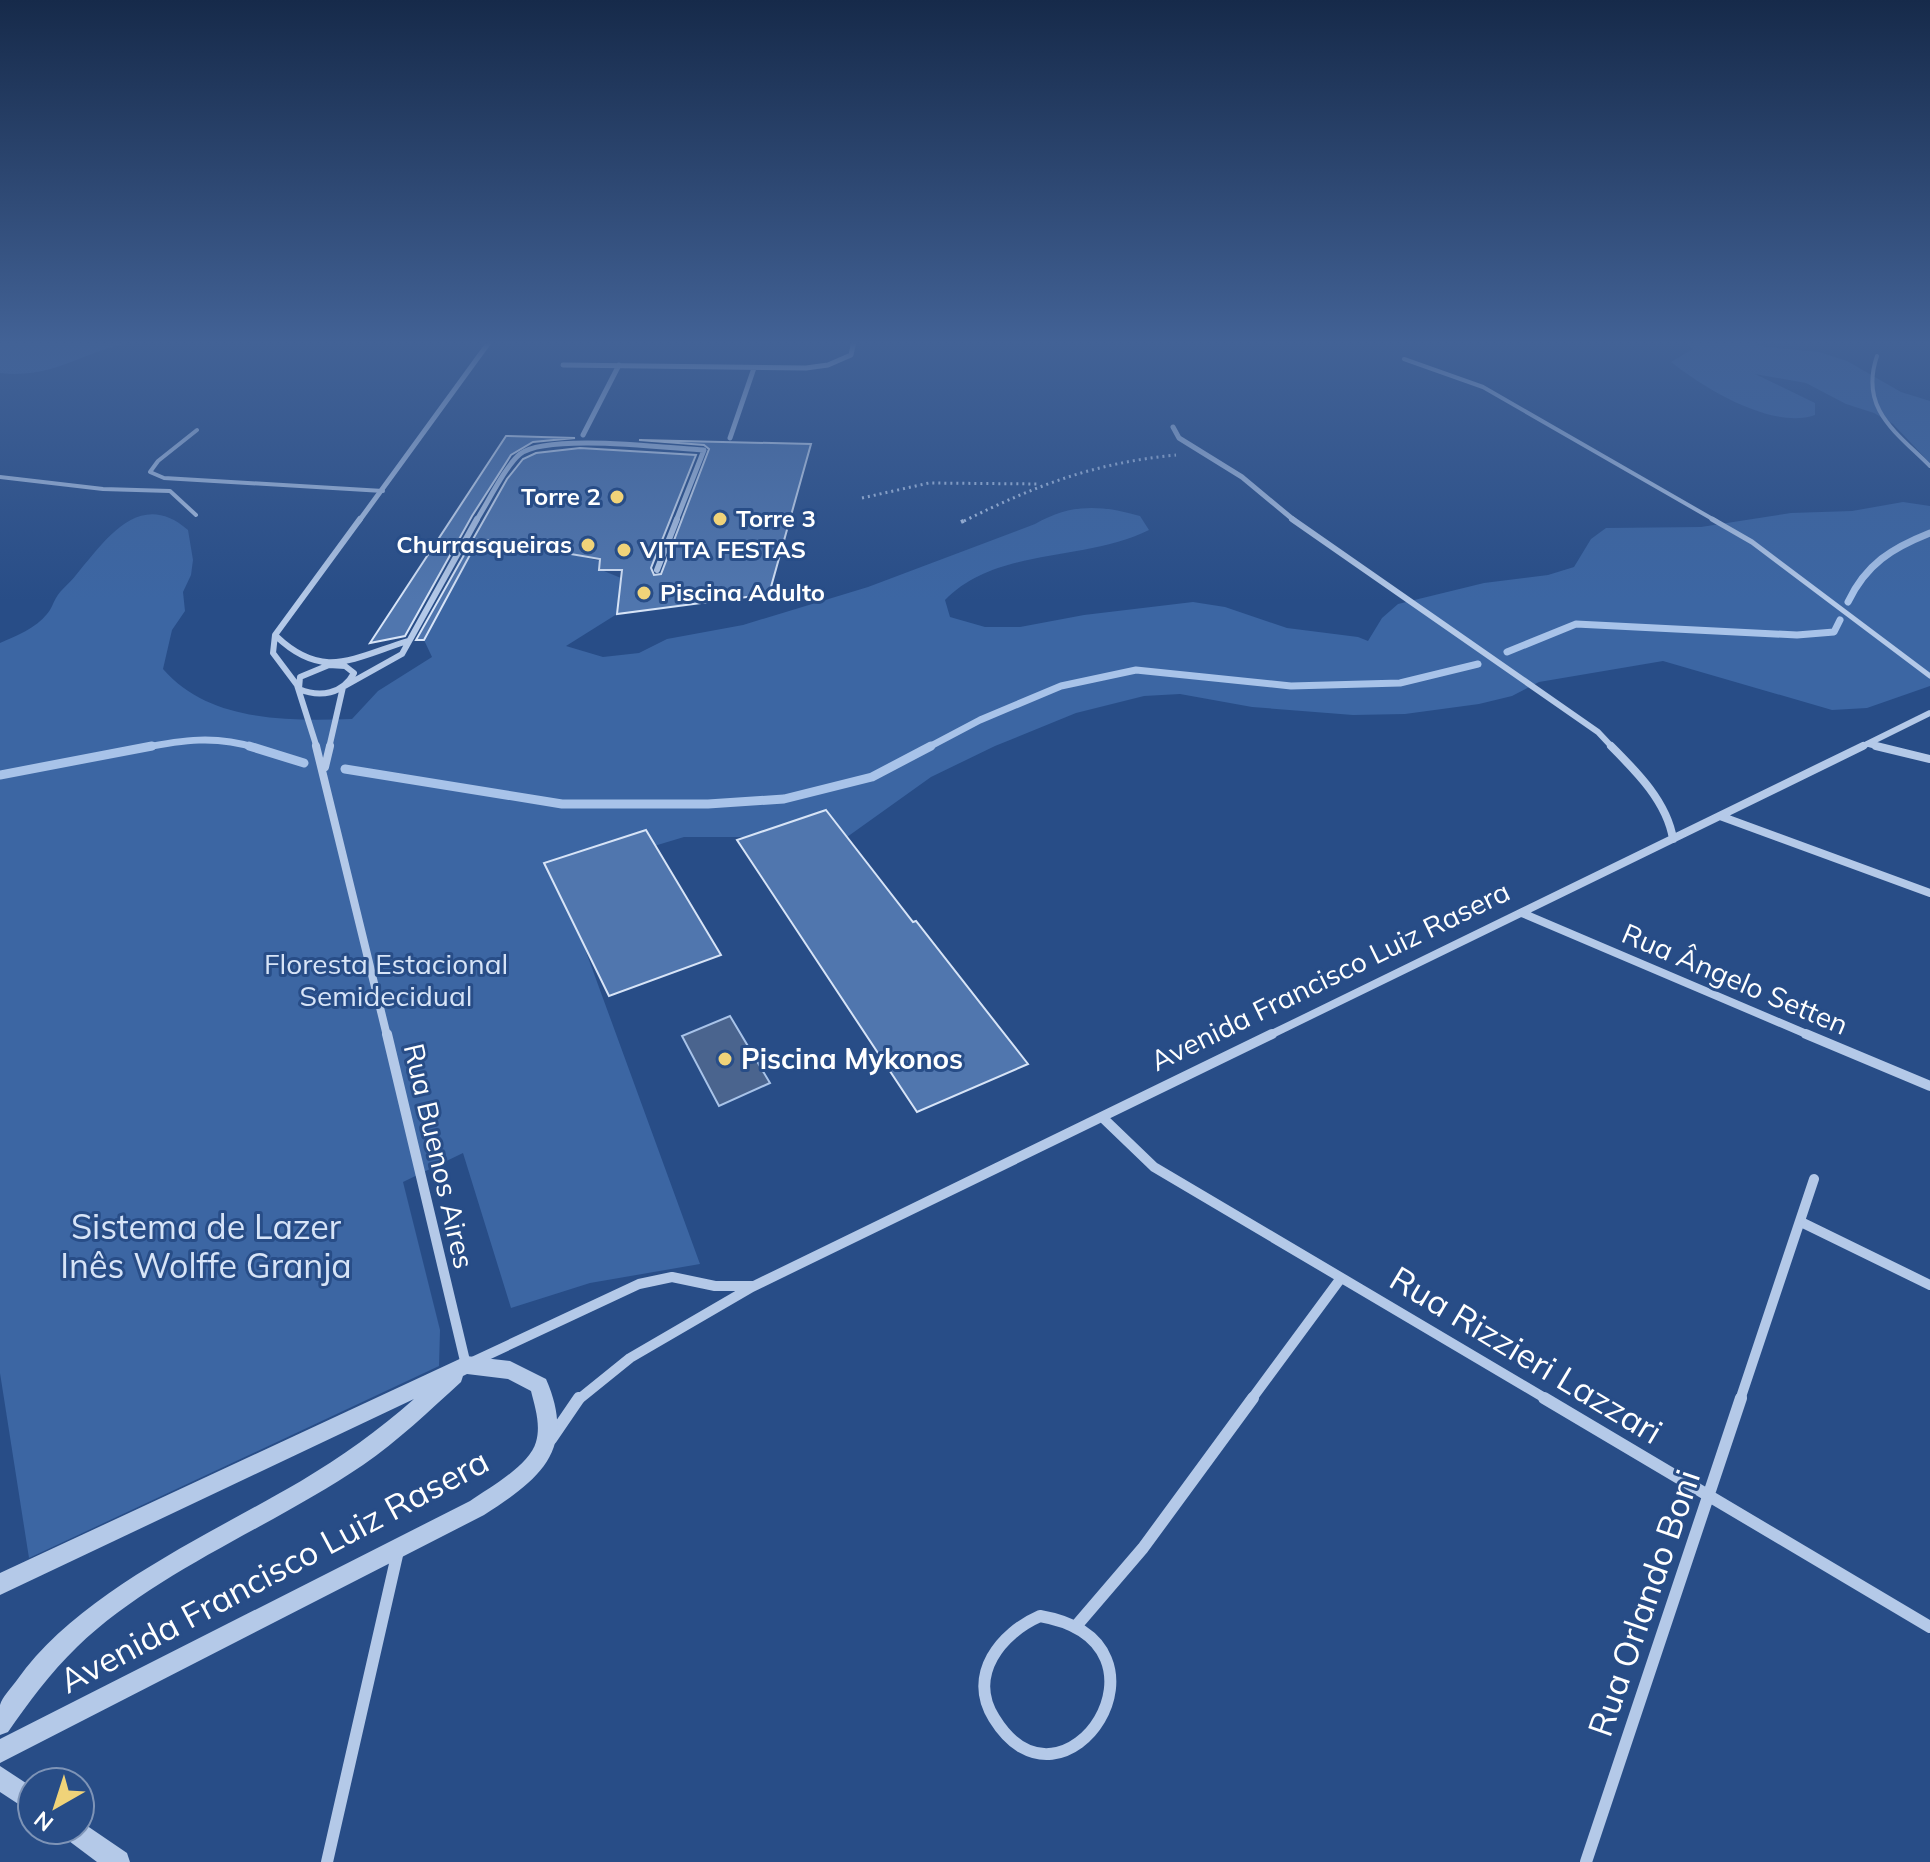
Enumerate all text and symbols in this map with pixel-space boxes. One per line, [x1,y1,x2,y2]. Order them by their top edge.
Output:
place label: Torre 2 [521,481,601,511]
marker: Torre 2 [608,488,626,506]
place label: Torre 3 [736,503,816,533]
marker: Torre 3 [711,510,729,528]
place label: Churrasqueiras [396,529,572,559]
place label: VITTA FESTAS [639,534,806,564]
marker: Churrasqueiras [579,536,597,554]
marker: VITTA FESTAS [615,541,633,559]
place label: Piscina Adulto [660,577,825,607]
marker: Piscina Adulto [635,584,653,602]
street label: Avenida Francisco Luiz Rasera [1144,873,1515,1078]
street label: Rua Ângelo Setten [1617,915,1853,1042]
park label: Floresta Estacional Semidecidual [264,946,508,1013]
street label: Rua Buenos Aires [397,1040,482,1272]
place label: Piscina Mykonos [741,1041,963,1076]
marker: Piscina Mykonos [716,1050,734,1068]
park label: Sistema de Lazer Inês Wolffe Granja [60,1205,352,1287]
street label: Rua Rizzieri Lazzari [1382,1256,1670,1453]
street label: Avenida Francisco Luiz Rasera [52,1439,496,1702]
street label: Rua Orlando Boni [1578,1464,1709,1742]
north arrow [16,1766,96,1846]
text: N [28,1805,59,1838]

